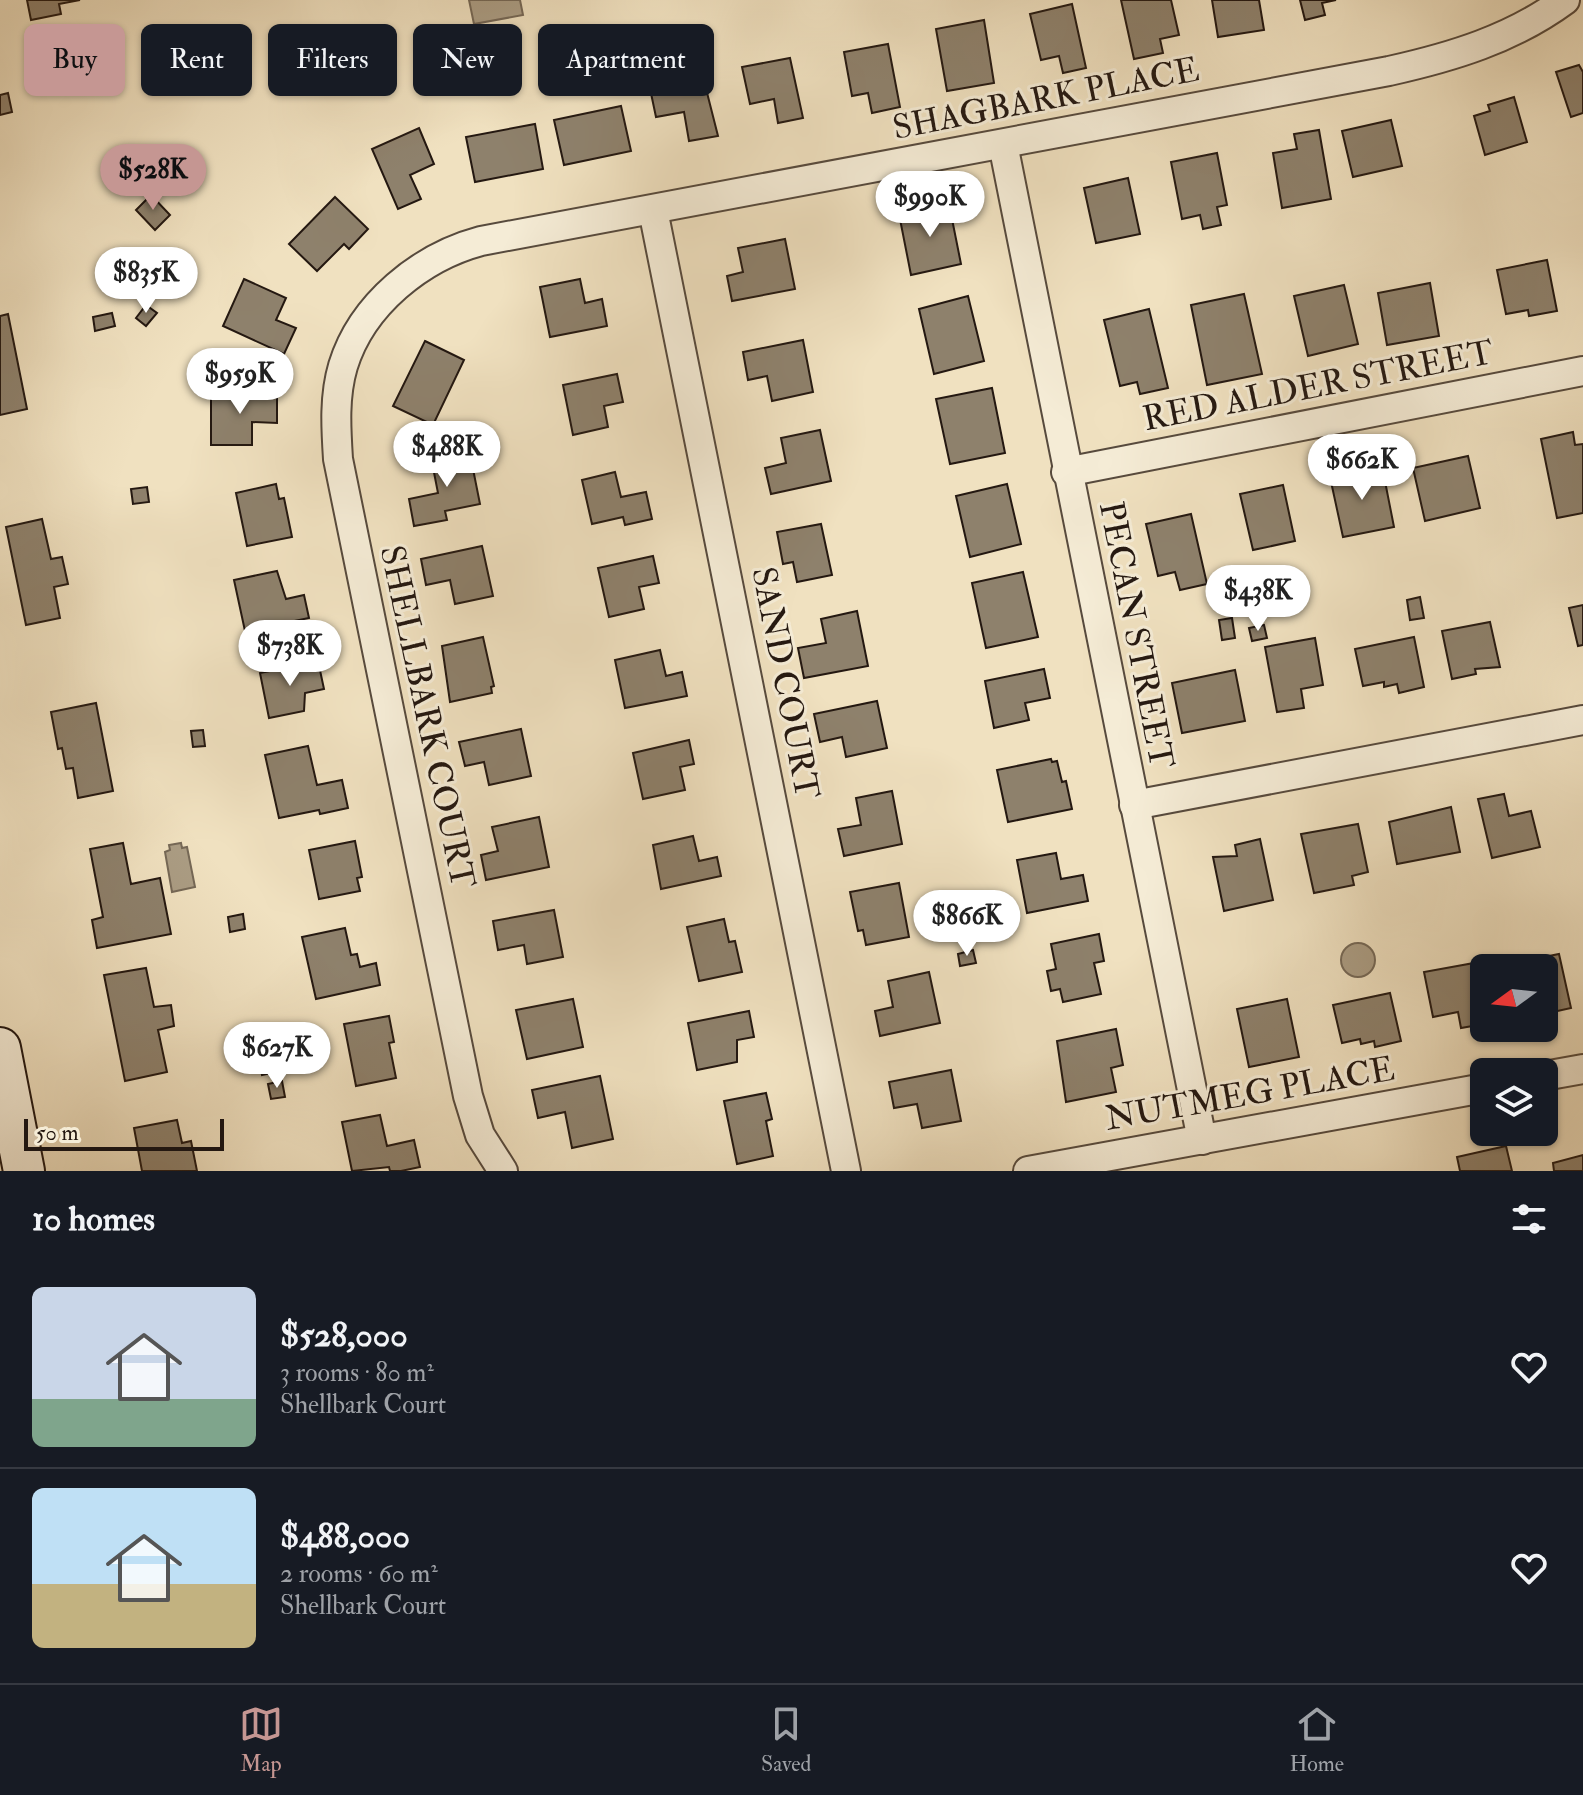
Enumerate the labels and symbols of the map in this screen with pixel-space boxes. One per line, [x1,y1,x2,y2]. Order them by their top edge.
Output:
street label: SHAGBARK PLACE [889,48,1203,150]
pin: $528K [97,144,209,212]
pin: $990K [874,171,986,239]
pin: $835K [90,247,202,315]
street label: RED ALDER STREET [1139,331,1497,441]
pin: $959K [184,348,296,416]
pin: $488K [391,421,503,489]
pin: $662K [1306,434,1418,502]
street label: PECAN STREET [1089,498,1183,772]
street label: SHELLBARK COURT [370,542,484,892]
street label: SAND COURT [741,563,829,803]
pin: $438K [1202,565,1314,633]
pin: $738K [234,620,346,688]
pin: $866K [911,890,1023,958]
north arrow [1470,954,1558,1042]
pin: $627K [221,1022,333,1090]
street label: NUTMEG PLACE [1102,1047,1398,1141]
scale bar [24,1115,224,1151]

